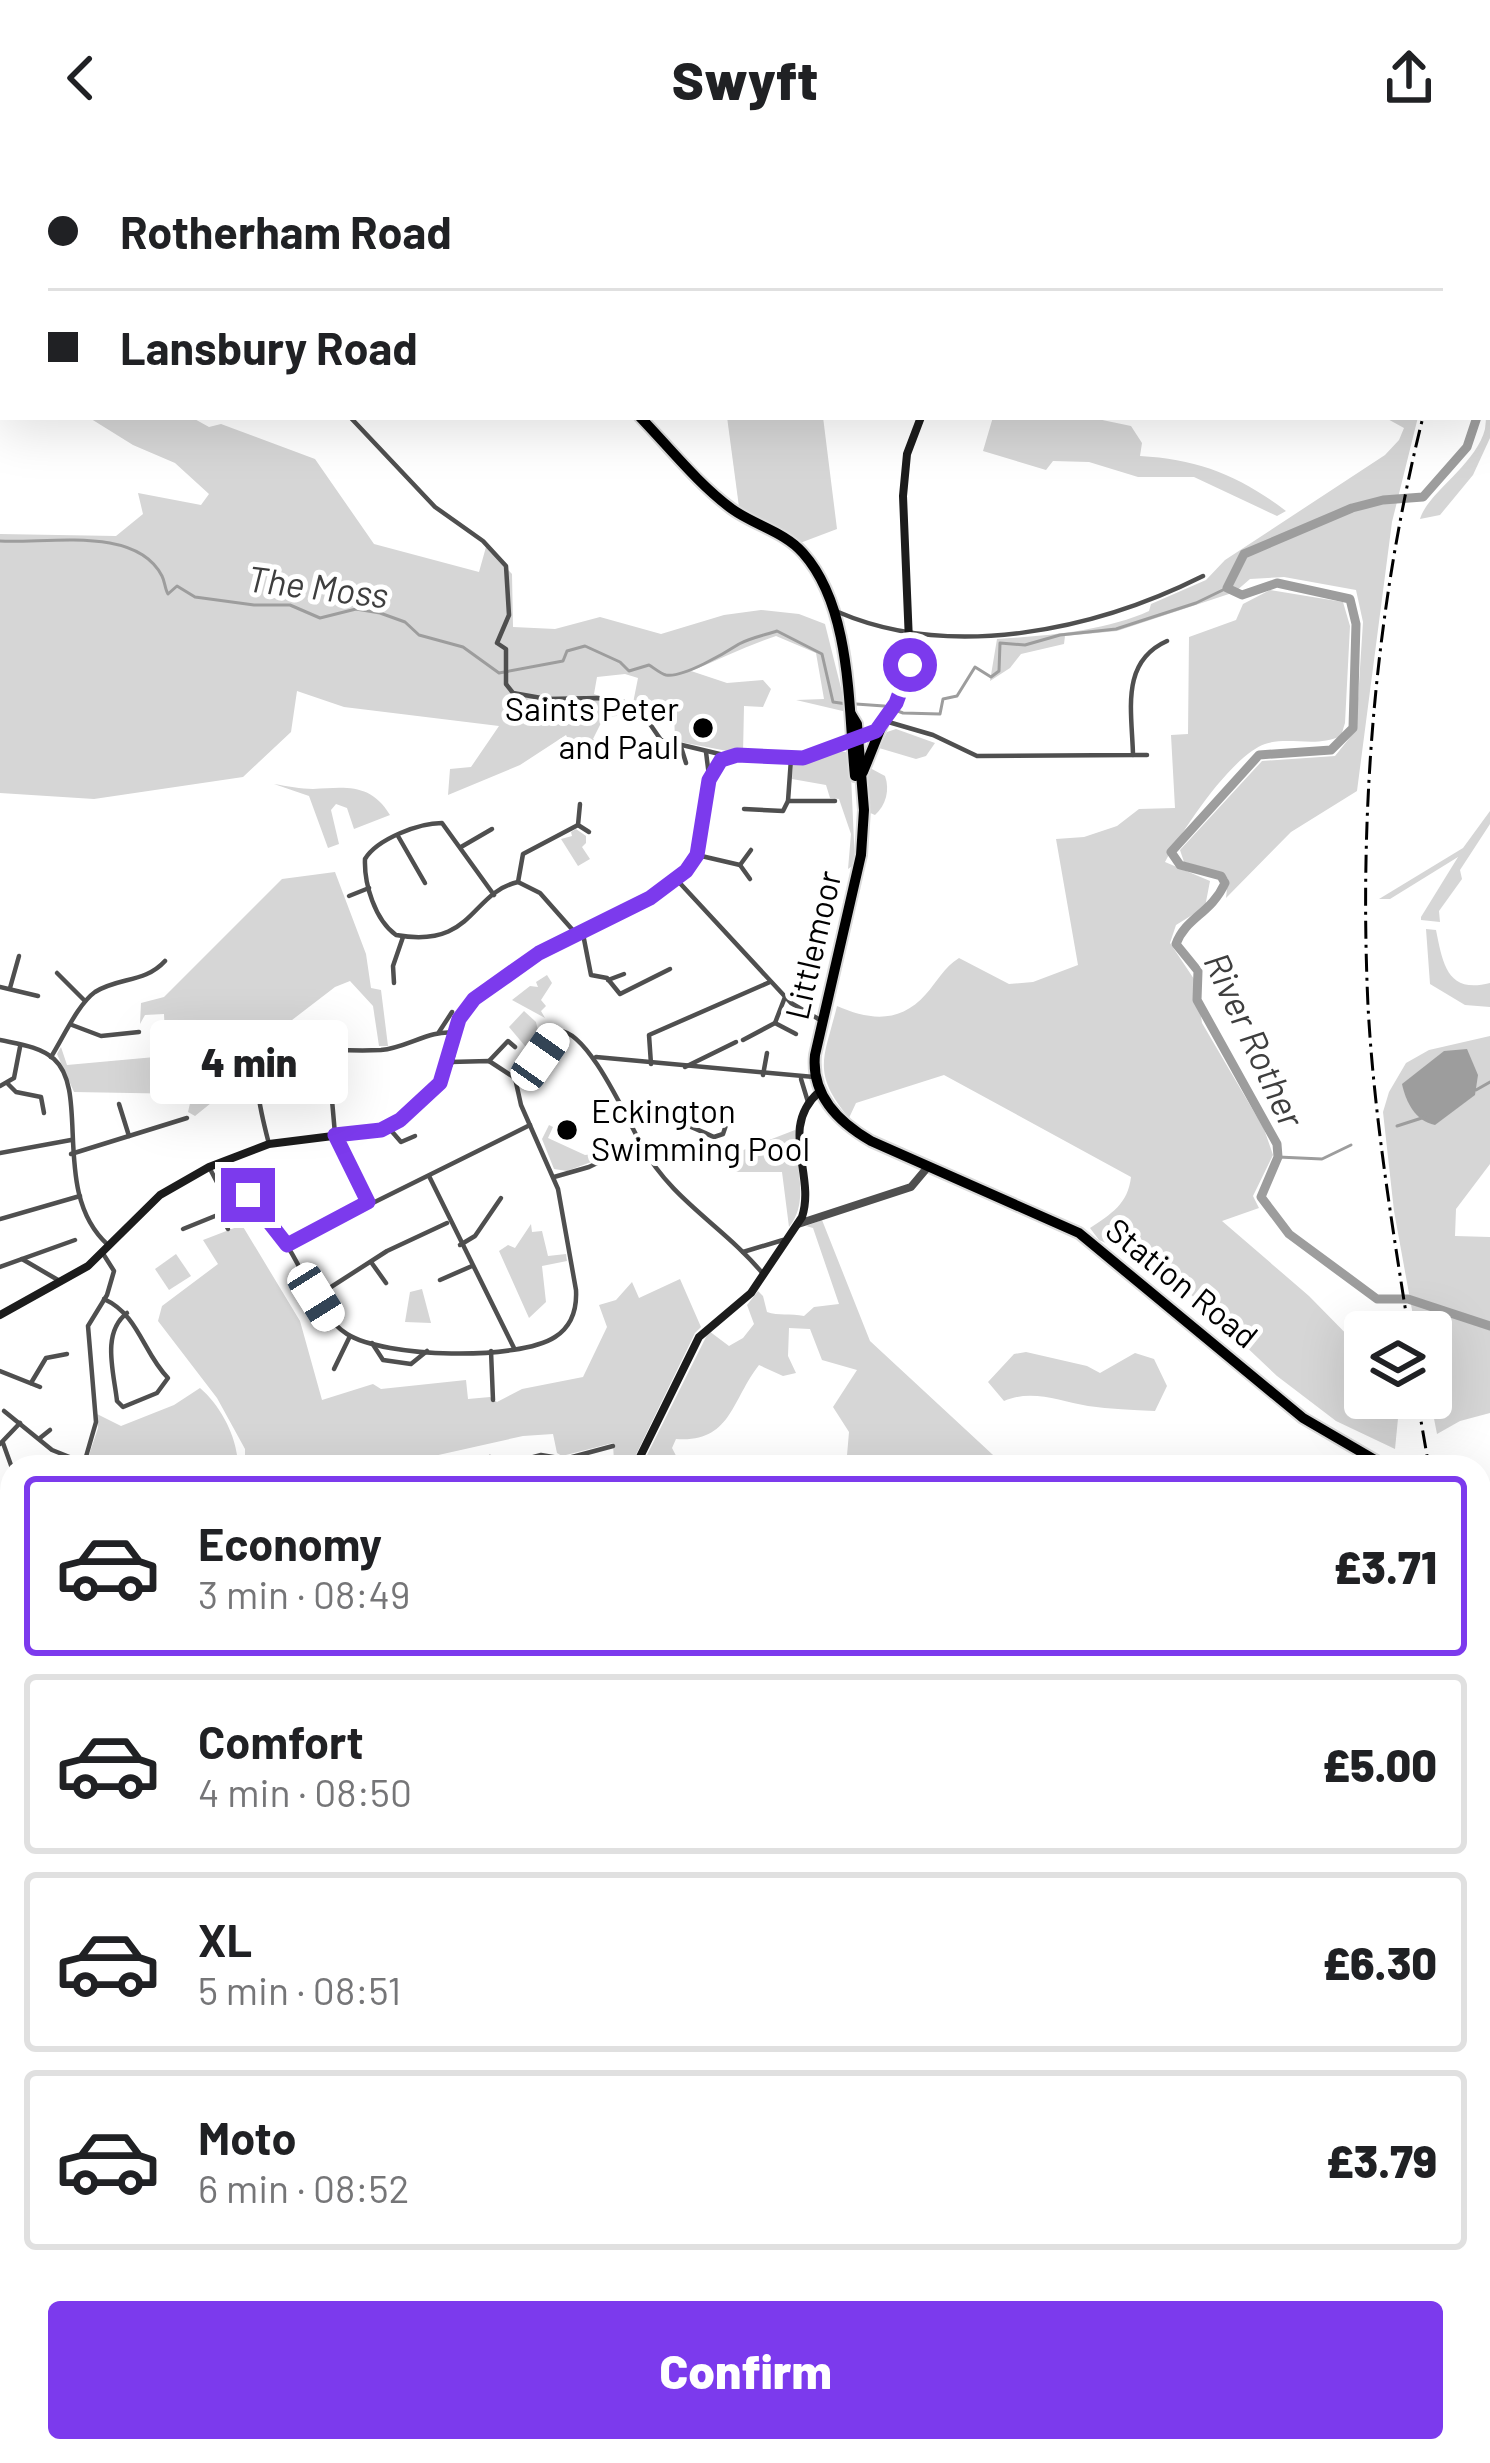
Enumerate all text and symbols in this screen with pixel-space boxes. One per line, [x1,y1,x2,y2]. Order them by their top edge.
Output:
icon: back [48,45,114,111]
icon: share [1376,45,1442,111]
text: Swyft [672,46,818,111]
text: Rotherham Road [120,204,452,258]
text: Lansbury Road [120,320,418,374]
water label: The Moss [246,556,391,615]
route start [883,638,937,692]
place label: Saints Peter and Paul [505,688,679,766]
marker: Saints Peter and Paul [690,715,716,741]
street label: Littlemoor [776,867,849,1023]
water label: River Rother [1196,945,1315,1135]
car [505,1017,575,1097]
callout: 4 min [149,1021,347,1105]
text: 4 min [201,1038,297,1085]
place label: Eckington Swimming Pool [591,1090,810,1168]
marker: Eckington Swimming Pool [554,1117,580,1143]
route end [221,1168,275,1222]
street label: Station Road [1099,1209,1267,1356]
car [282,1257,350,1337]
map controls [1344,1311,1452,1419]
button: layers [1344,1311,1452,1419]
icon: car [54,1512,162,1620]
text: Economy [198,1516,382,1570]
text: £3.71 [1334,1539,1437,1593]
text: 3 min · 08:49 [198,1570,410,1617]
icon: car [54,1710,162,1818]
text: Comfort [198,1714,364,1768]
text: £5.00 [1322,1737,1437,1791]
text: 4 min · 08:50 [198,1768,412,1815]
icon: car [54,1908,162,2016]
text: XL [198,1912,252,1966]
text: £6.30 [1322,1935,1437,1989]
text: 5 min · 08:51 [198,1966,401,2013]
icon: car [54,2106,162,2214]
text: Moto [198,2110,296,2164]
text: £3.79 [1326,2133,1437,2187]
text: 6 min · 08:52 [198,2164,409,2211]
button: Confirm [48,2301,1443,2439]

